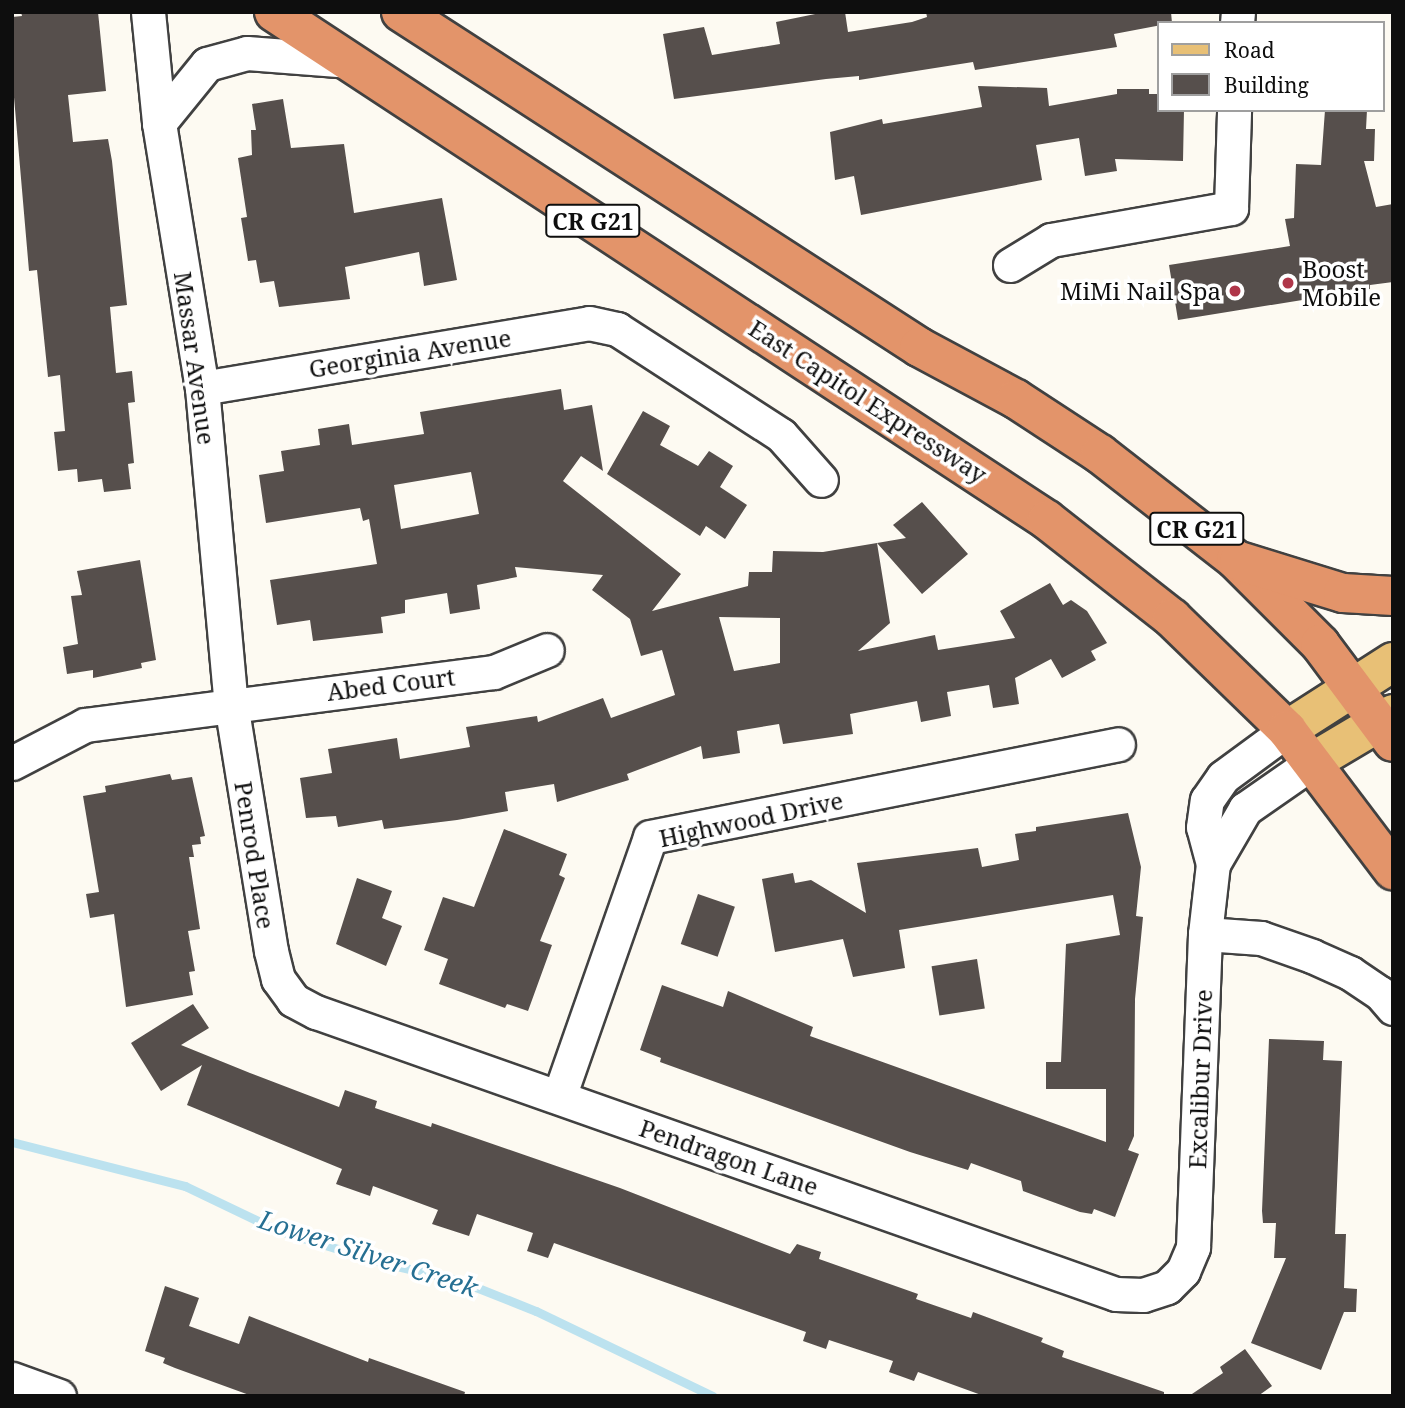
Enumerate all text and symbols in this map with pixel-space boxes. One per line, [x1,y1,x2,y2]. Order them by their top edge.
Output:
legend [1156,21,1384,112]
text: Road [1224,36,1275,64]
text: Building [1224,71,1309,99]
road number: CR G21 [544,202,642,241]
place label: Boost Mobile [1302,255,1381,311]
street label: Massar Avenue [169,270,221,446]
marker: Boost Mobile [1280,275,1296,291]
place label: MiMi Nail Spa [1060,277,1221,305]
marker: MiMi Nail Spa [1227,283,1243,299]
street label: East Capitol Expressway [744,313,992,489]
street label: Georginia Avenue [307,323,513,383]
road number: CR G21 [1148,509,1246,548]
street label: Abed Court [325,662,457,706]
street label: Penrod Place [229,779,281,931]
street label: Highwood Drive [656,785,846,853]
street label: Excalibur Drive [1182,989,1218,1169]
street label: Pendragon Lane [636,1113,822,1201]
water label: Lower Silver Creek [255,1204,481,1304]

